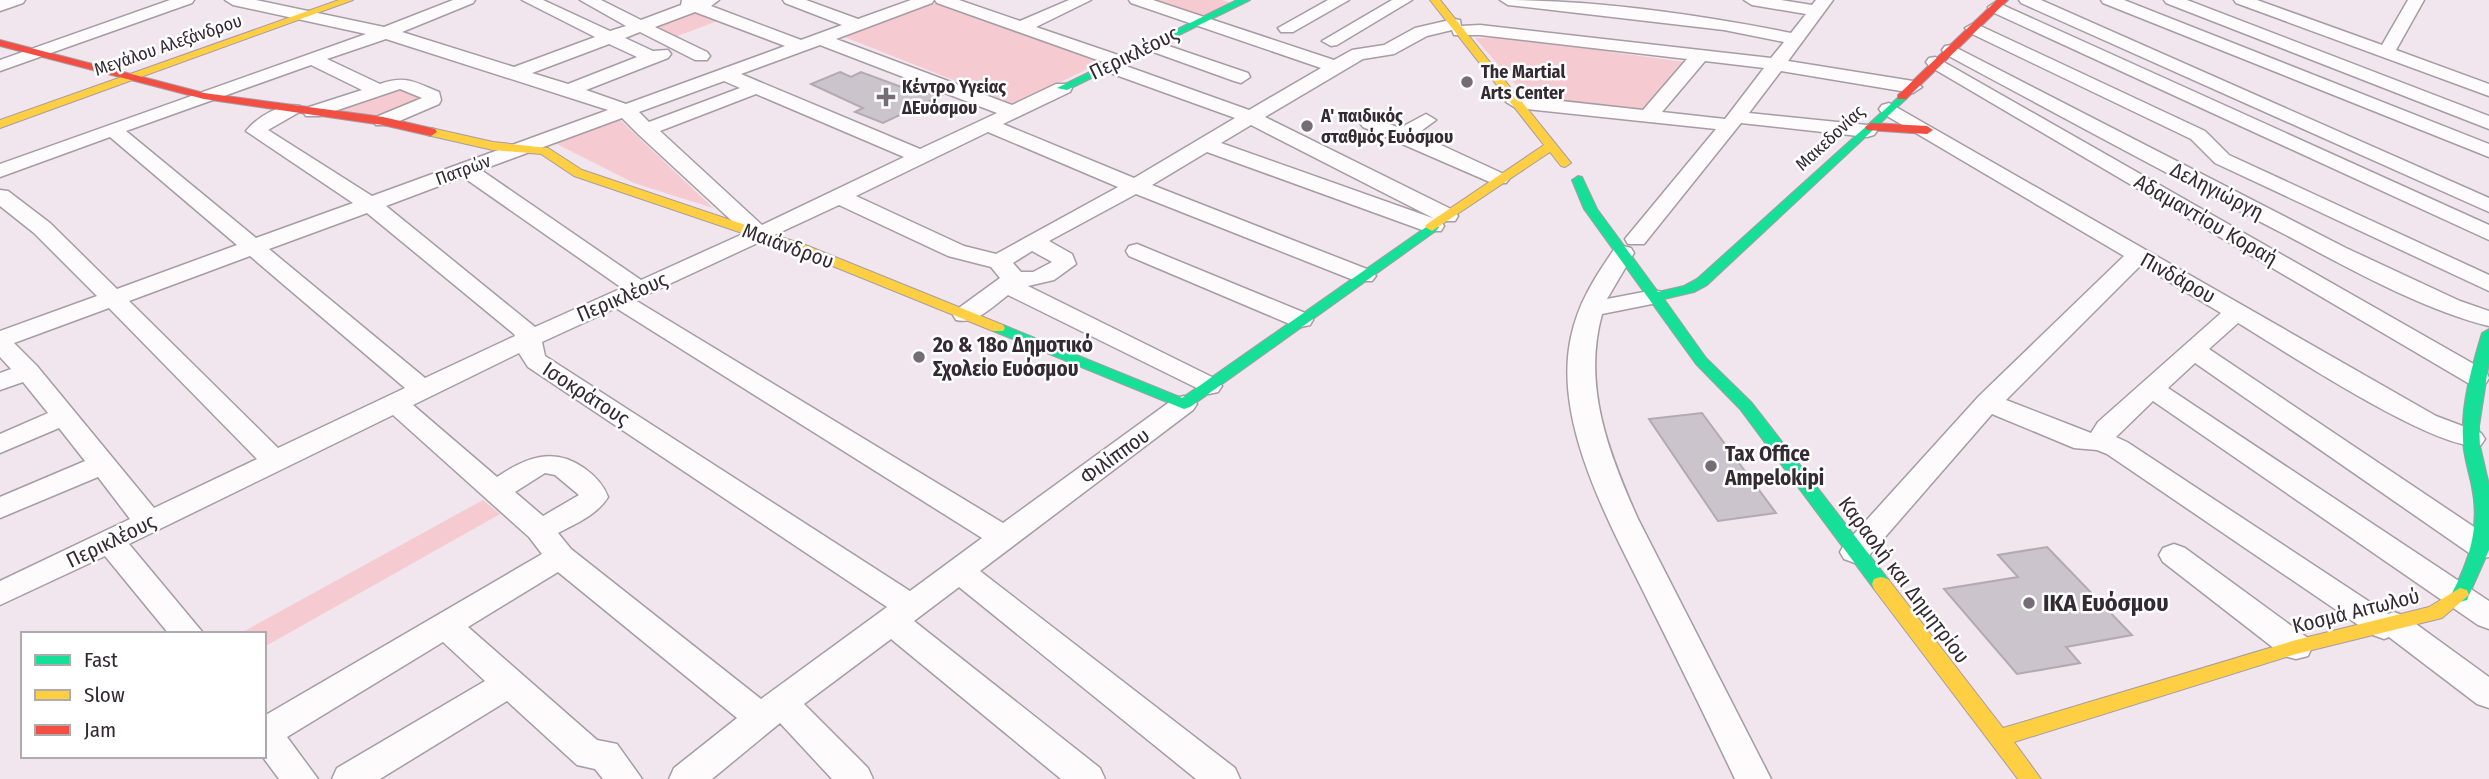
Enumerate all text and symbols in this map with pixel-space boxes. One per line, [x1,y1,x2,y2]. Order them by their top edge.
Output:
street label: Μεγάλου Αλεξάνδρου [91,9,245,81]
street label: Περικλέους [1085,20,1183,86]
place label: The Martial Arts Center [1480,61,1565,104]
marker: The Martial Arts Center [1459,74,1475,90]
place label: Κέντρο Υγείας ΔΕυόσμου [901,76,1006,119]
marker: Κέντρο Υγείας ΔΕυόσμου [876,87,896,107]
street label: Μακεδονίας [1791,100,1869,176]
place label: Α' παιδικός σταθμός Ευόσμου [1320,105,1453,148]
marker: Α' παιδικός σταθμός Ευόσμου [1299,118,1315,134]
street label: Πατρών [432,150,494,190]
street label: Δεληγιώργη [2166,157,2268,225]
street label: Αδαμαντίου Κοραή [2130,168,2282,272]
street label: Μαιάνδρου [739,217,837,275]
street label: Πινδάρου [2136,247,2220,309]
street label: Περικλέους [573,266,671,328]
place label: 2ο & 18ο Δημοτικό Σχολείο Ευόσμου [932,332,1093,382]
marker: 2ο & 18ο Δημοτικό Σχολείο Ευόσμου [911,349,927,365]
street label: Ισοκράτους [538,356,634,432]
street label: Φιλίππου [1075,422,1155,490]
place label: Tax Office Ampelokipi [1724,441,1824,491]
marker: Tax Office Ampelokipi [1703,458,1719,474]
street label: Καραολή και Δημητρίου [1833,491,1975,669]
street label: Περικλέους [62,508,160,574]
street label: Κοσμά Αιτωλού [2290,583,2422,639]
place label: ΙΚΑ Ευόσμου [2043,589,2169,617]
marker: ΙΚΑ Ευόσμου [2021,595,2037,611]
legend [21,632,266,758]
text: Fast [84,647,118,673]
text: Slow [84,682,125,708]
text: Jam [84,717,116,743]

